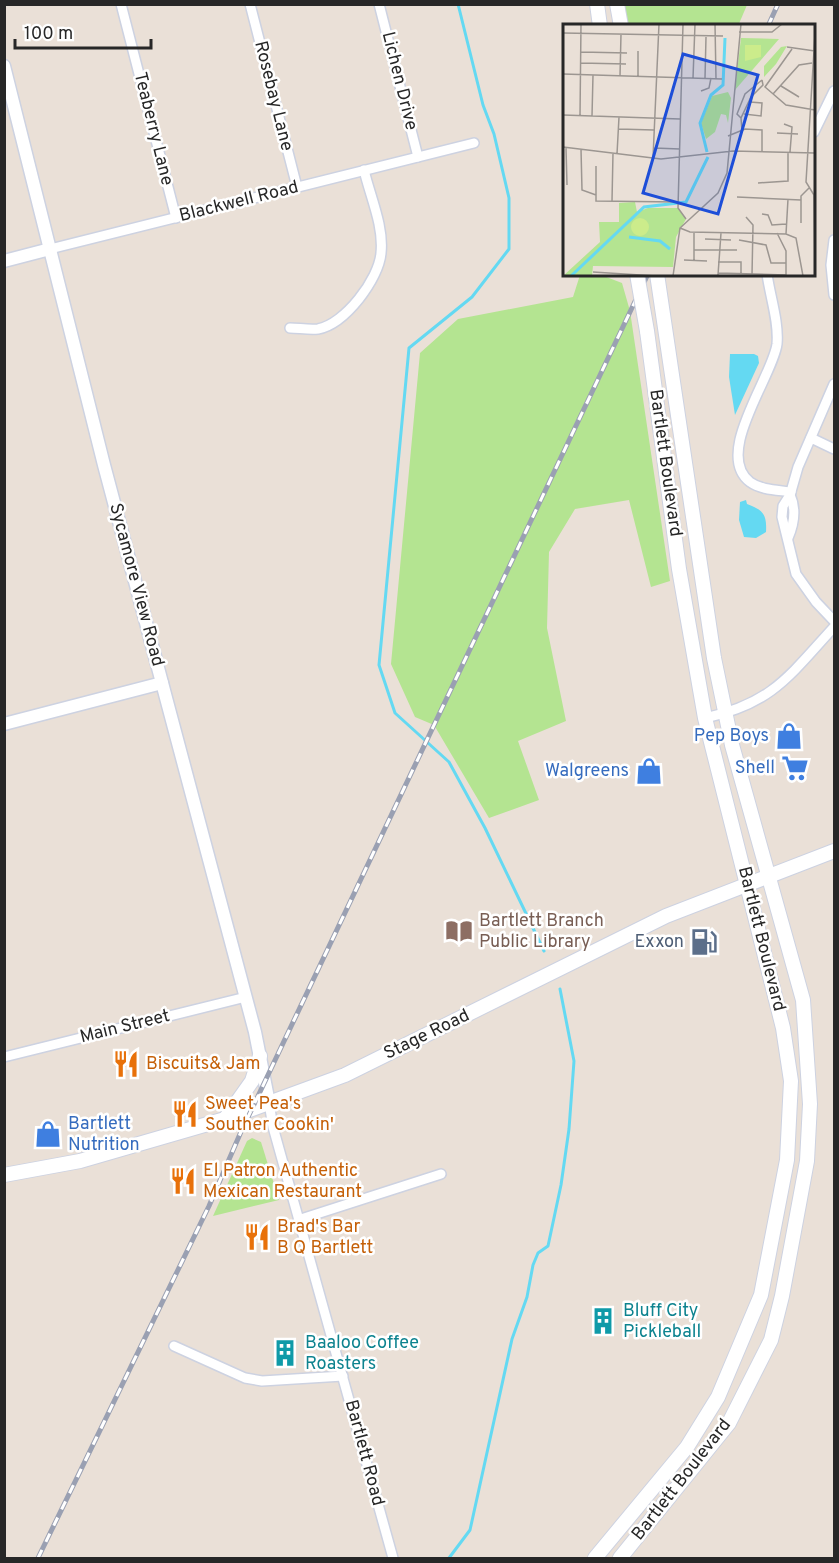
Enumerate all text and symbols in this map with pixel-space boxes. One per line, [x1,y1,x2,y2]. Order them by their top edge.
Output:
scale bar [15,12,152,50]
text: 100 m [24,23,73,46]
inset map [563,24,815,276]
street label: Lichen Drive [376,29,422,133]
street label: Rosebay Lane [248,39,298,153]
street label: Teaberry Lane [128,70,178,188]
street label: Blackwell Road [177,176,301,228]
street label: Bartlett Boulevard [643,388,687,538]
street label: Sycamore View Road [103,501,169,669]
shop icon: Pep Boys [774,721,804,751]
place label: Pep Boys [694,725,769,748]
supermarket icon: Shell [780,753,810,783]
shop icon: Walgreens [634,756,664,786]
place label: Shell [735,757,775,780]
place label: Walgreens [545,760,629,783]
street label: Bartlett Boulevard [732,864,790,1014]
place label: Bartlett Branch Public Library [479,910,604,954]
library icon: Bartlett Branch Public Library [444,916,474,946]
fuel station icon: Exxon [689,927,719,957]
place label: Exxon [635,931,684,954]
street label: Stage Road [380,1004,474,1066]
street label: Main Street [78,1005,172,1049]
restaurant icon: Biscuits& Jam [111,1049,141,1079]
place label: Biscuits& Jam [146,1053,260,1076]
place label: Sweet Pea's Souther Cookin' [205,1093,334,1137]
restaurant icon: Sweet Pea's Souther Cookin' [170,1099,200,1129]
place label: Bartlett Nutrition [68,1113,140,1157]
shop icon: Bartlett Nutrition [33,1119,63,1149]
place label: El Patron Authentic Mexican Restaurant [203,1160,362,1204]
restaurant icon: El Patron Authentic Mexican Restaurant [168,1166,198,1196]
place label: Brad's Bar B Q Bartlett [277,1216,373,1260]
restaurant icon: Brad's Bar B Q Bartlett [242,1222,272,1252]
place label: Bluff City Pickleball [623,1300,701,1344]
building icon: Bluff City Pickleball [588,1306,618,1336]
place label: Baaloo Coffee Roasters [305,1332,419,1376]
building icon: Baaloo Coffee Roasters [270,1338,300,1368]
street label: Bartlett Road [339,1397,389,1509]
street label: Bartlett Boulevard [627,1414,737,1546]

